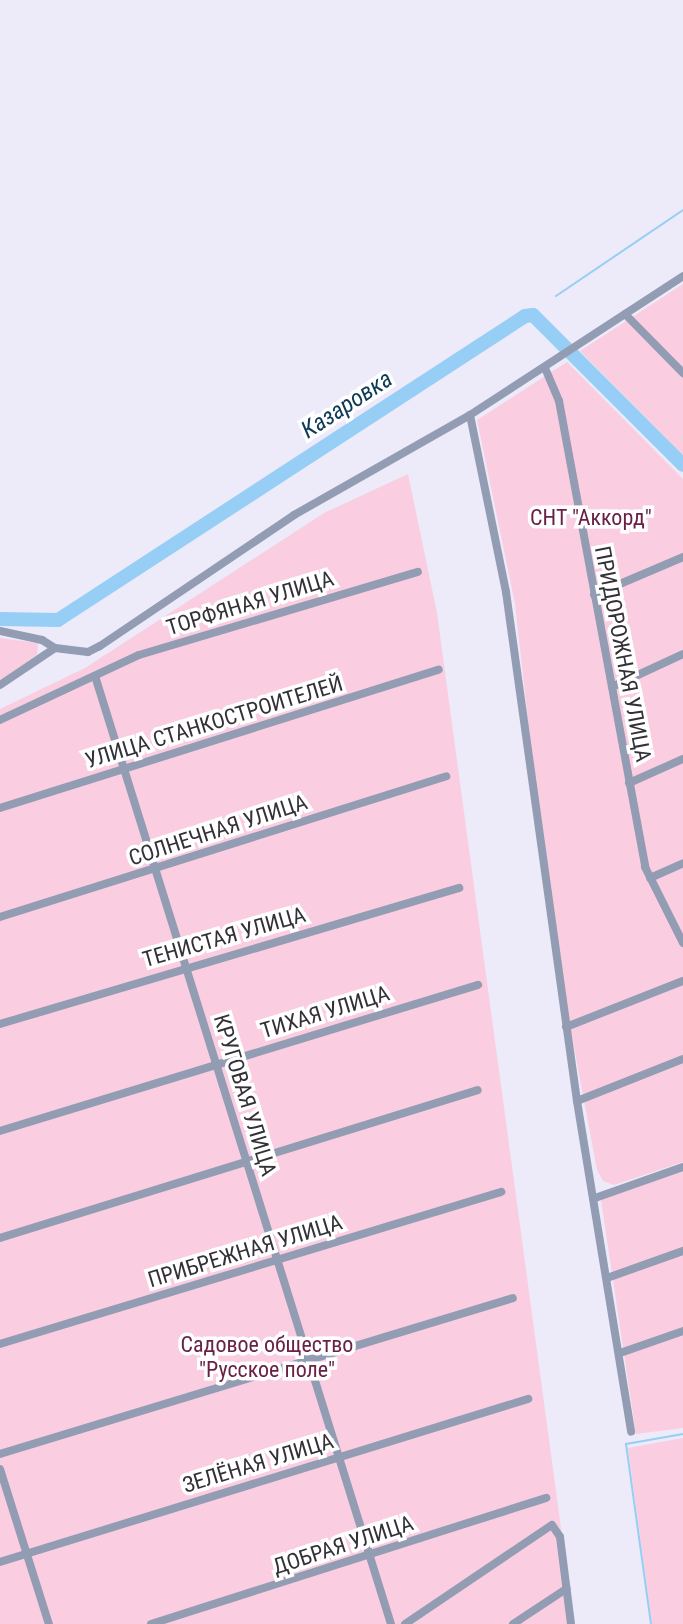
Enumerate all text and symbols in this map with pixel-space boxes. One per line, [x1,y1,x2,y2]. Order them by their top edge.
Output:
water label: Казаровка [296,365,398,445]
park label: СНТ "Аккорд" [530,505,652,531]
street label: ПРИДОРОЖНАЯ УЛИЦА [589,544,657,764]
street label: ТОРФЯНАЯ УЛИЦА [163,565,337,641]
street label: УЛИЦА СТАНКОСТРОИТЕЛЕЙ [82,670,346,774]
street label: СОЛНЕЧНАЯ УЛИЦА [125,789,311,871]
street label: ТЕНИСТАЯ УЛИЦА [140,901,308,973]
street label: ТИХАЯ УЛИЦА [257,980,393,1044]
street label: КРУГОВАЯ УЛИЦА [208,1011,282,1179]
street label: ПРИБРЕЖНАЯ УЛИЦА [145,1209,345,1293]
park label: Садовое общество "Русское поле" [181,1331,353,1382]
street label: ЗЕЛЁНАЯ УЛИЦА [179,1428,337,1498]
street label: ДОБРАЯ УЛИЦА [269,1510,417,1580]

